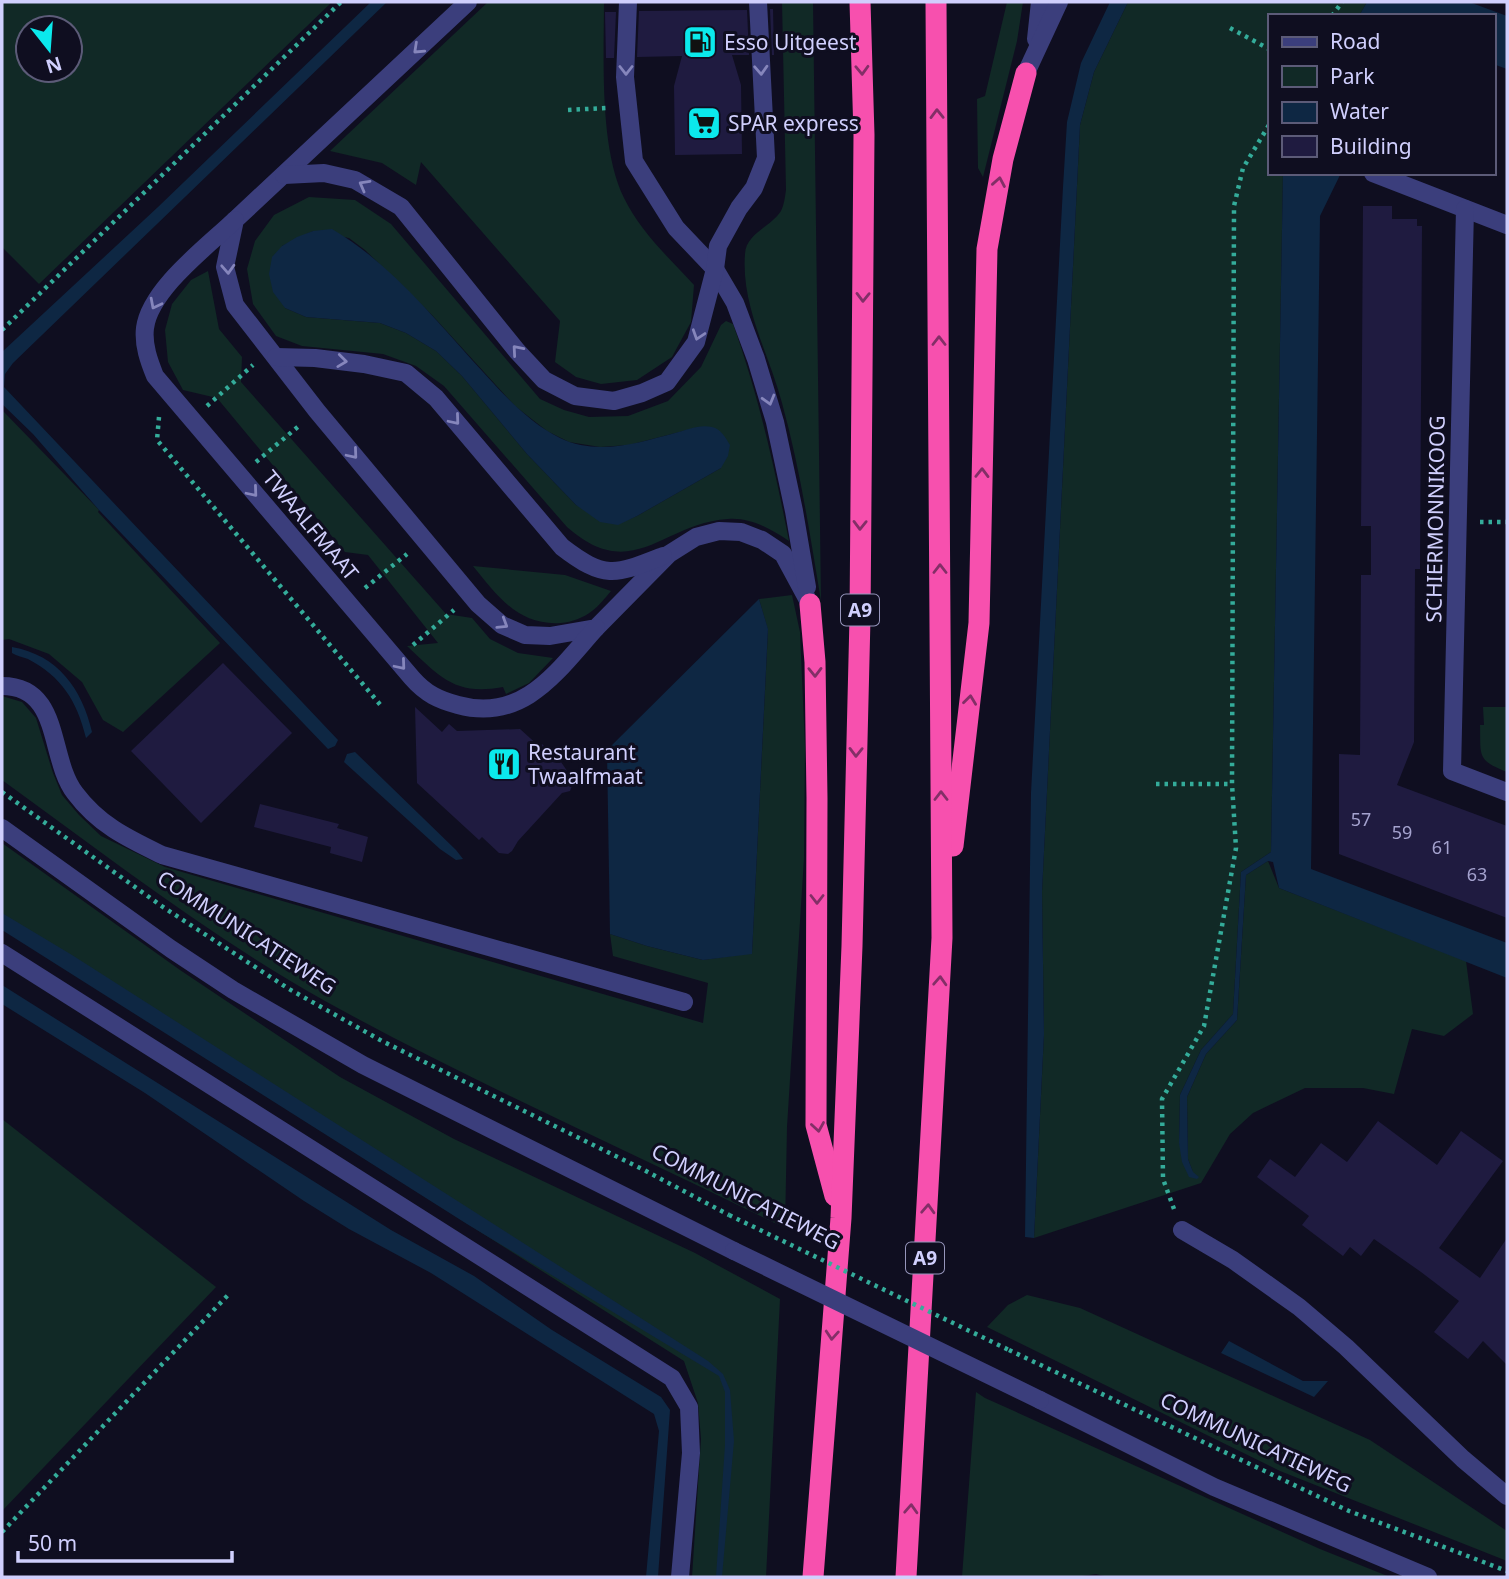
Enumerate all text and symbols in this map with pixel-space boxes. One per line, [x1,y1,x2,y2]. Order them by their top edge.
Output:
north arrow [14,14,84,84]
legend [1268,14,1495,175]
fuel station icon: Esso Uitgeest [681,23,719,61]
text: Road [1330,27,1380,55]
place label: Esso Uitgeest [724,28,857,56]
one-way arrow [413,40,426,53]
text: N [43,51,65,80]
text: Park [1330,62,1375,90]
one-way arrow [618,65,633,76]
one-way arrow [754,65,769,76]
one-way arrow [854,65,870,76]
text: Water [1330,97,1389,125]
supermarket icon: SPAR express [685,104,723,142]
one-way arrow [929,108,945,119]
place label: SPAR express [728,109,859,137]
text: Building [1330,132,1412,160]
one-way arrow [991,176,1006,187]
one-way arrow [359,180,371,193]
one-way arrow [220,264,235,275]
one-way arrow [855,293,871,303]
one-way arrow [150,297,164,310]
one-way arrow [691,328,706,340]
one-way arrow [931,336,947,346]
one-way arrow [513,345,525,358]
one-way arrow [336,354,347,369]
one-way arrow [760,393,775,405]
one-way arrow [447,412,459,425]
street label: SCHIERMONNIKOOG [1419,415,1451,623]
one-way arrow [344,447,357,459]
street label: TWAALFMAAT [257,464,365,586]
one-way arrow [974,467,990,478]
one-way arrow [245,484,258,496]
one-way arrow [853,520,868,531]
one-way arrow [932,563,948,574]
road number: A9 [841,594,879,625]
one-way arrow [495,615,508,628]
one-way arrow [393,657,405,670]
one-way arrow [808,667,823,678]
one-way arrow [962,694,977,705]
place label: Restaurant Twaalfmaat [528,738,643,790]
restaurant icon: Restaurant Twaalfmaat [485,745,523,783]
one-way arrow [849,747,864,758]
one-way arrow [933,791,949,801]
house number: 57 [1351,807,1371,831]
house number: 59 [1392,820,1412,844]
house number: 61 [1432,835,1452,859]
house number: 63 [1467,862,1487,886]
street label: COMMUNICATIEWEG [152,864,342,1000]
one-way arrow [809,895,825,905]
one-way arrow [932,976,947,987]
one-way arrow [810,1121,825,1133]
street label: COMMUNICATIEWEG [647,1136,845,1256]
one-way arrow [920,1203,935,1214]
road number: A9 [906,1242,944,1274]
one-way arrow [825,1330,840,1341]
street label: COMMUNICATIEWEG [1156,1385,1356,1499]
one-way arrow [904,1503,919,1514]
scale bar [18,1520,231,1564]
text: 50 m [28,1529,77,1557]

